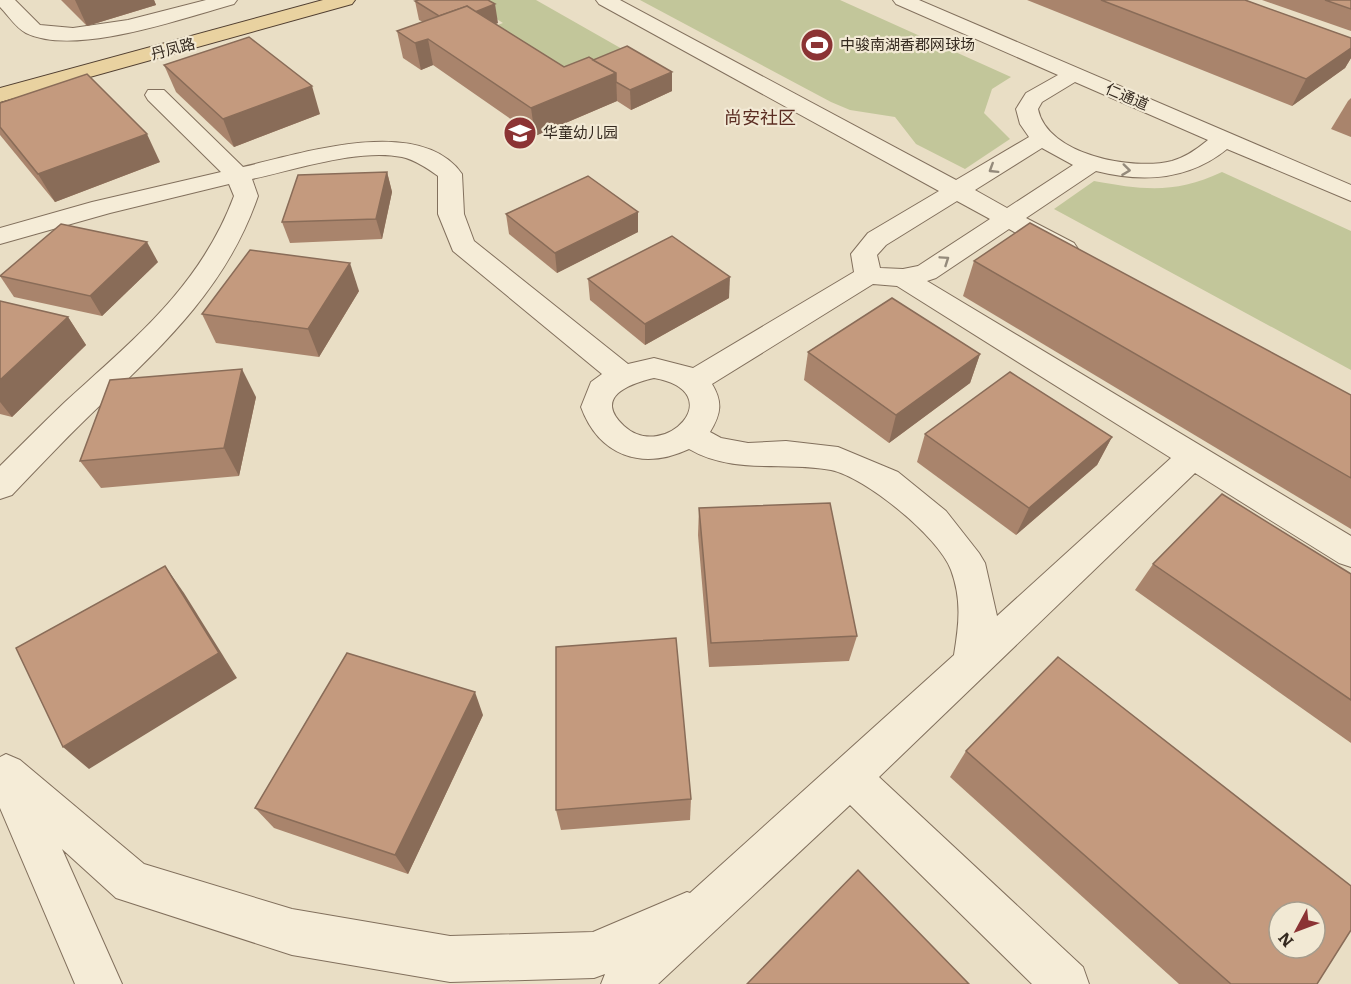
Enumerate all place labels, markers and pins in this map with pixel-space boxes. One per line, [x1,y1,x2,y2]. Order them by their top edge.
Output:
sports icon: 中骏南湖香郡网球场 [799,27,835,63]
place label: 中骏南湖香郡网球场 [840,32,975,55]
school or university icon: 华童幼儿园 [502,115,538,151]
place label: 华童幼儿园 [543,120,618,143]

